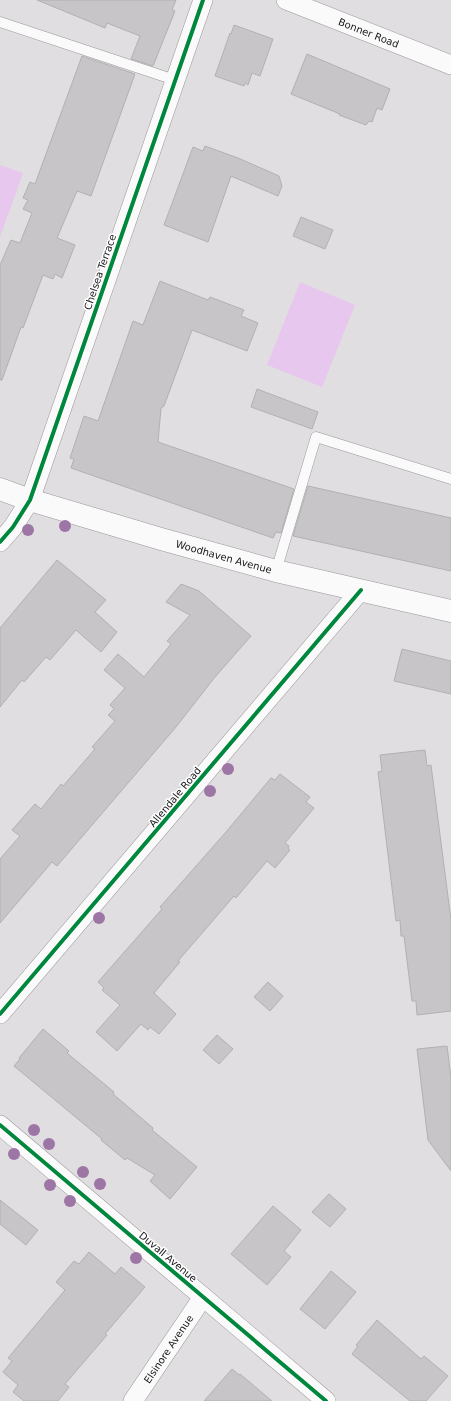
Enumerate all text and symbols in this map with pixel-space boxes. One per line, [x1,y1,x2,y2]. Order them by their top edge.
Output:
street label: Bonner Road [337,16,401,50]
street label: Chelsea Terrace [82,233,118,311]
street label: Woodhaven Avenue [175,538,273,575]
street label: Allendale Road [147,765,203,829]
street label: Duvall Avenue [137,1230,199,1284]
street label: Elsinore Avenue [141,1312,195,1385]

